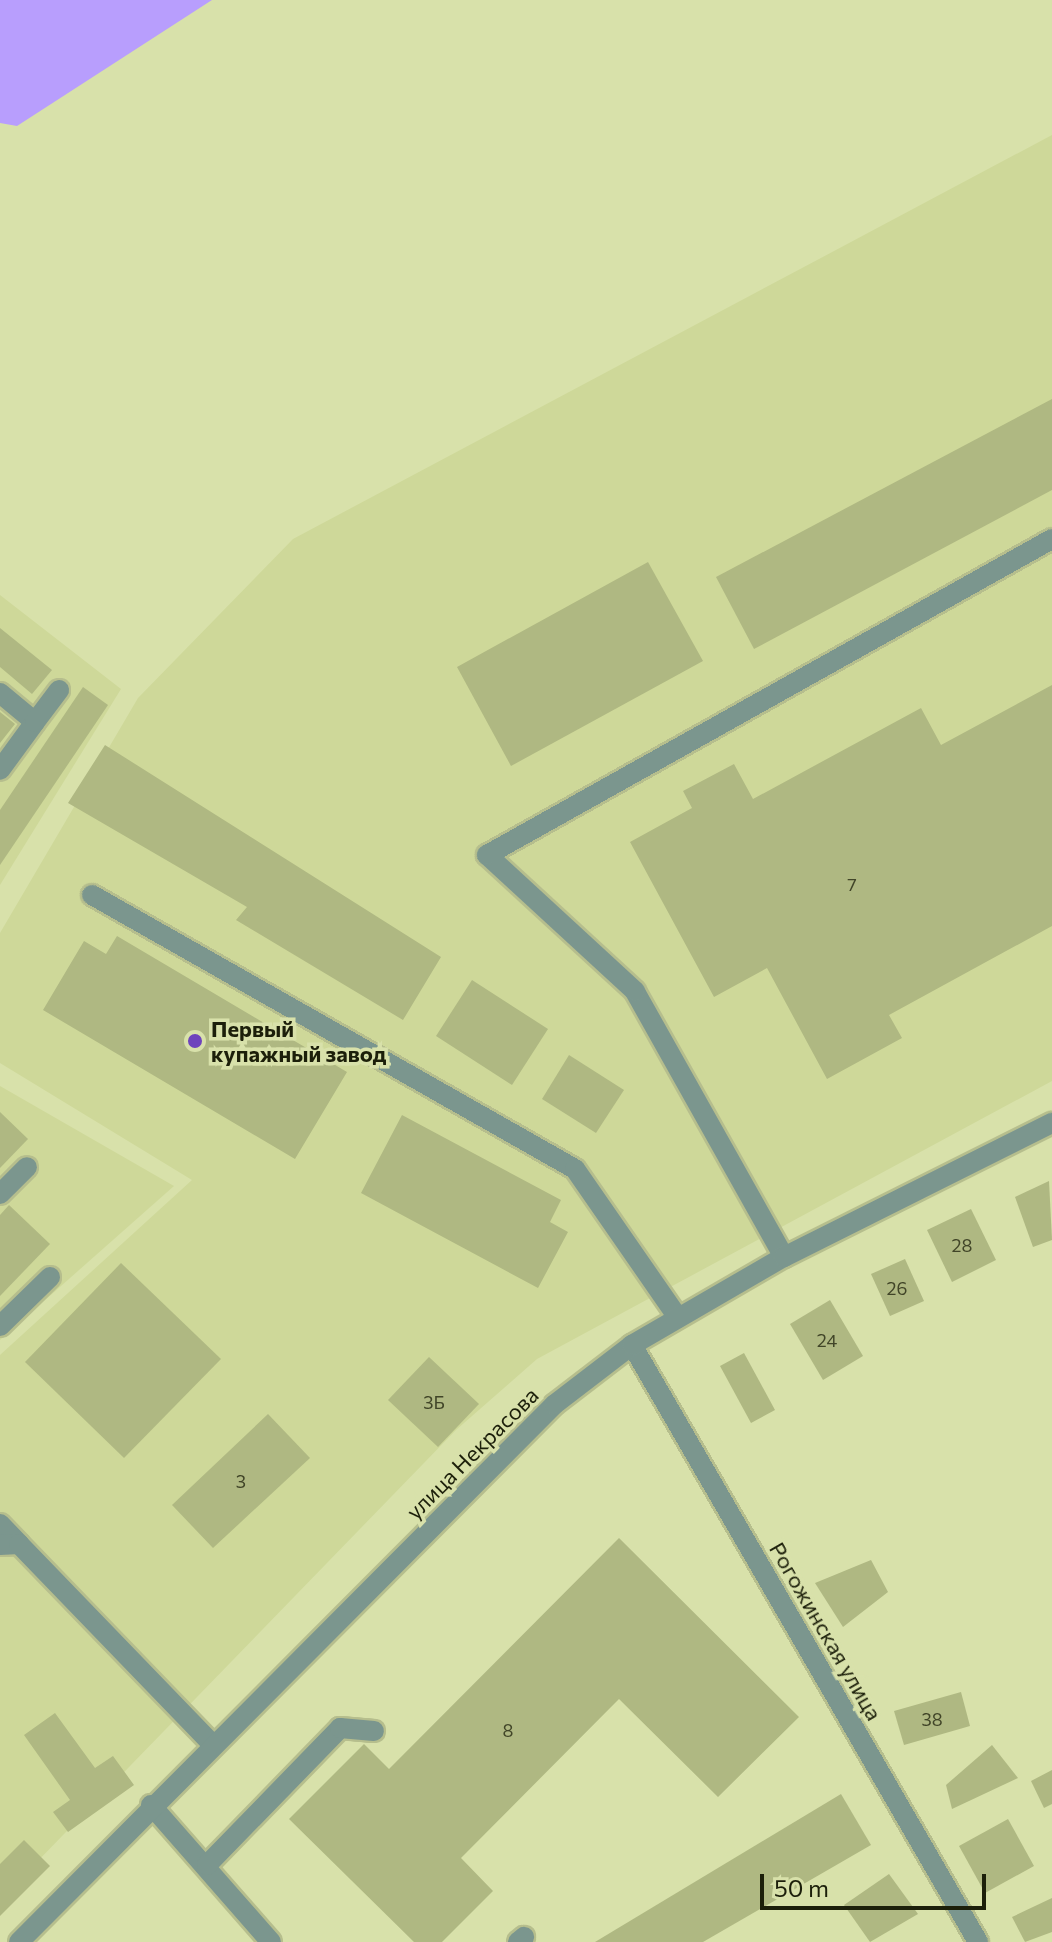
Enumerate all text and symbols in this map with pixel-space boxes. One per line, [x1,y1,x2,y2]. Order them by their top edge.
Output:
house number: 7 [847,873,857,895]
place label: Первый купажный завод [211,1015,386,1066]
marker: Первый купажный завод [186,1032,204,1050]
house number: 28 [952,1234,972,1256]
house number: 26 [887,1277,907,1299]
house number: 24 [817,1329,837,1351]
street label: улица Некрасова [401,1382,543,1524]
house number: 3Б [423,1391,445,1413]
house number: 3 [236,1470,246,1492]
street label: Рогожинская улица [764,1537,888,1725]
house number: 38 [921,1708,943,1730]
house number: 8 [503,1719,513,1741]
scale bar [764,1858,990,1908]
text: 50 m [774,1873,829,1902]

